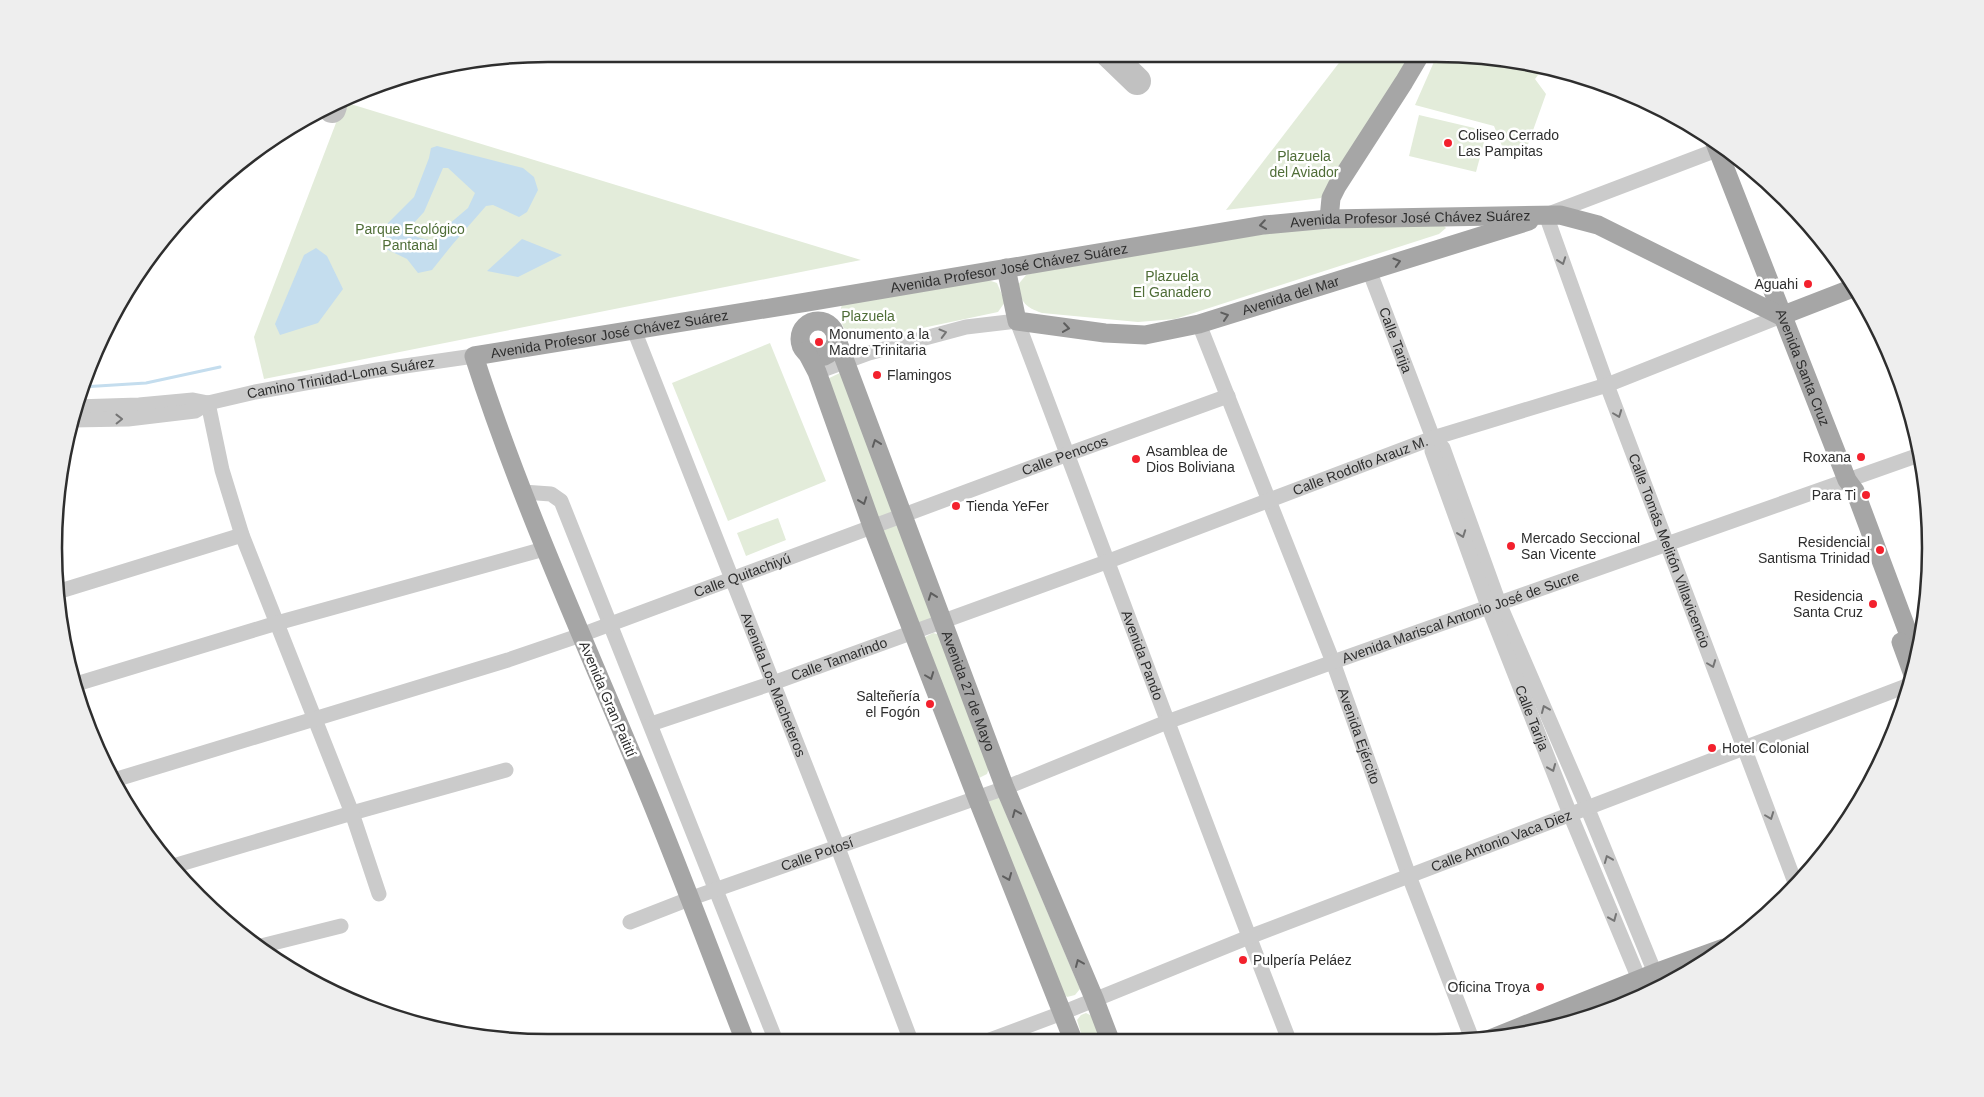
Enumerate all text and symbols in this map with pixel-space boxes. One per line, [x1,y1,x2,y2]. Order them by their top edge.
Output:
place label: Coliseo Cerrado Las Pampitas [1458,127,1559,159]
marker: Coliseo Cerrado Las Pampitas [1442,137,1454,149]
park label: Plazuela del Aviador [1269,148,1339,180]
street label: Avenida Profesor José Chávez Suárez [1289,208,1530,231]
one-way arrow [1259,219,1267,230]
park label: Parque Ecológico Pantanal [355,221,465,253]
street label: Avenida Profesor José Chávez Suárez [889,240,1129,296]
one-way arrow [1556,256,1566,265]
one-way arrow [1392,257,1401,267]
park label: Plazuela El Ganadero [1133,268,1212,300]
street label: Avenida del Mar [1240,273,1341,318]
place label: Aguahi [1754,276,1798,292]
marker: Aguahi [1802,278,1814,290]
street label: Calle Tarija [1376,305,1416,375]
street label: Avenida Profesor José Chávez Suárez [489,307,729,361]
street label: Avenida Santa Cruz [1773,307,1833,428]
park label: Plazuela [841,308,895,324]
one-way arrow [1221,311,1229,321]
one-way arrow [1062,322,1070,333]
place label: Monumento a la Madre Trinitaria [829,326,930,358]
one-way arrow [939,328,948,339]
marker: Monumento a la Madre Trinitaria [813,336,825,348]
street label: Camino Trinidad-Loma Suárez [245,354,436,402]
place label: Flamingos [887,367,952,383]
marker: Flamingos [871,369,883,381]
one-way arrow [1612,409,1622,417]
one-way arrow [116,414,124,425]
street label: Calle Penocos [1019,432,1110,478]
street label: Calle Rodolfo Arauz M. [1290,433,1430,499]
one-way arrow [872,440,882,448]
place label: Asamblea de Dios Boliviana [1146,443,1235,475]
place label: Roxana [1803,449,1851,465]
street label: Calle Tomás Melitón Villavicencio [1626,451,1714,650]
marker: Roxana [1855,451,1867,463]
marker: Asamblea de Dios Boliviana [1130,453,1142,465]
place label: Para Ti [1812,487,1856,503]
marker: Para Ti [1860,489,1872,501]
one-way arrow [857,496,867,505]
place label: Tienda YeFer [966,498,1049,514]
marker: Tienda YeFer [950,500,962,512]
one-way arrow [1456,529,1466,538]
place label: Mercado Seccional San Vicente [1521,530,1640,562]
place label: Residencial Santisma Trinidad [1758,534,1870,566]
marker: Mercado Seccional San Vicente [1505,540,1517,552]
marker: Residencial Santisma Trinidad [1874,544,1886,556]
street label: Calle Quitachiyú [692,550,793,600]
street label: Avenida Mariscal Antonio José de Sucre [1340,568,1582,666]
place label: Residencia Santa Cruz [1793,588,1863,620]
one-way arrow [928,592,938,601]
marker: Residencia Santa Cruz [1867,598,1879,610]
street label: Avenida Pando [1118,608,1167,702]
street label: Avenida Los Macheteros [738,610,809,759]
street label: Avenida 27 de Mayo [939,628,999,754]
street label: Calle Tamarindo [789,634,889,684]
street label: Avenida Gran Paitití [576,639,640,759]
one-way arrow [1706,659,1716,668]
one-way arrow [924,671,934,680]
street label: Calle Tarija [1512,683,1552,753]
street label: Avenida Ejército [1335,686,1384,786]
place label: Salteñería el Fogón [856,688,920,720]
marker: Salteñería el Fogón [924,698,936,710]
one-way arrow [1540,705,1551,714]
place label: Hotel Colonial [1722,740,1809,756]
marker: Hotel Colonial [1706,742,1718,754]
one-way arrow [1546,763,1556,771]
street label: Calle Antonio Vaca Diez [1429,807,1574,875]
one-way arrow [1011,809,1022,818]
one-way arrow [1764,811,1774,820]
street label: Calle Potosí [779,834,855,874]
one-way arrow [1604,855,1615,864]
one-way arrow [1002,872,1012,881]
one-way arrow [1607,913,1618,922]
place label: Pulpería Peláez [1253,952,1352,968]
marker: Pulpería Peláez [1237,954,1249,966]
one-way arrow [1075,959,1085,967]
place label: Oficina Troya [1448,979,1530,995]
marker: Oficina Troya [1534,981,1546,993]

